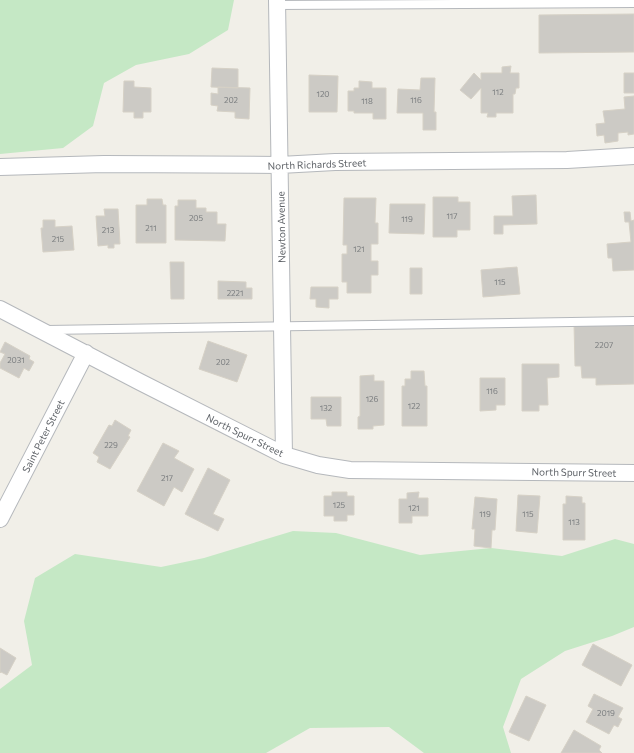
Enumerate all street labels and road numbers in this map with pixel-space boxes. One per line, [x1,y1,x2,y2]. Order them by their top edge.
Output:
street label: North Richards Street [267,156,367,172]
street label: Newton Avenue [274,191,288,263]
street label: Saint Peter Street [19,398,67,474]
street label: North Spurr Street [204,411,286,459]
street label: North Spurr Street [532,465,616,479]

